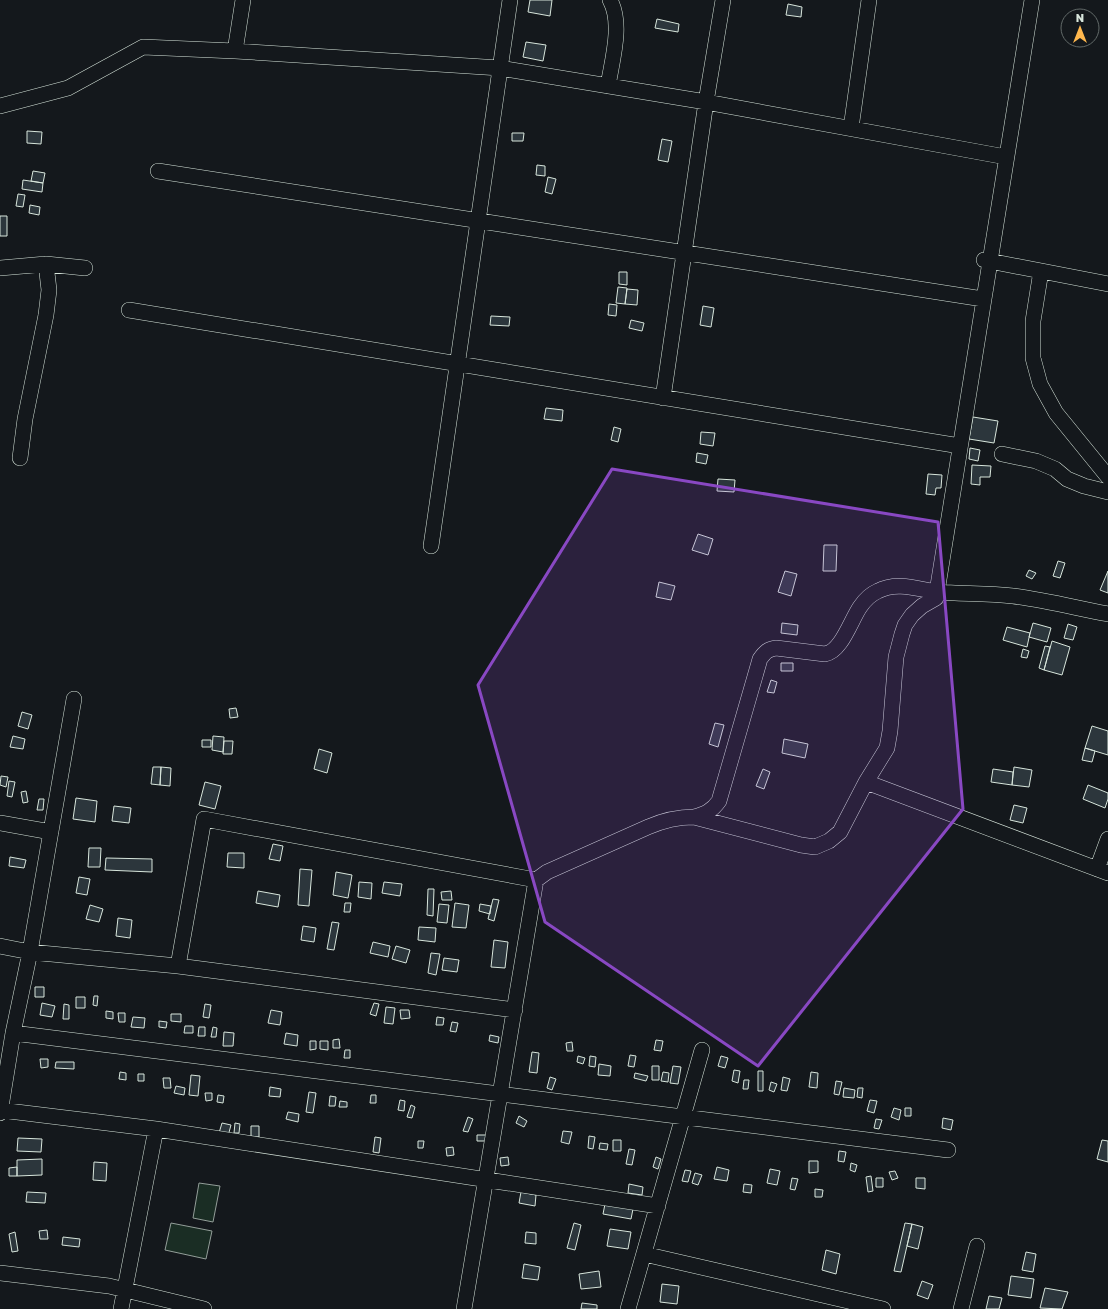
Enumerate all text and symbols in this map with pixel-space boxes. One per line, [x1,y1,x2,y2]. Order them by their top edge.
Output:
north arrow [1060,8,1100,48]
text: N [1076,11,1084,24]

